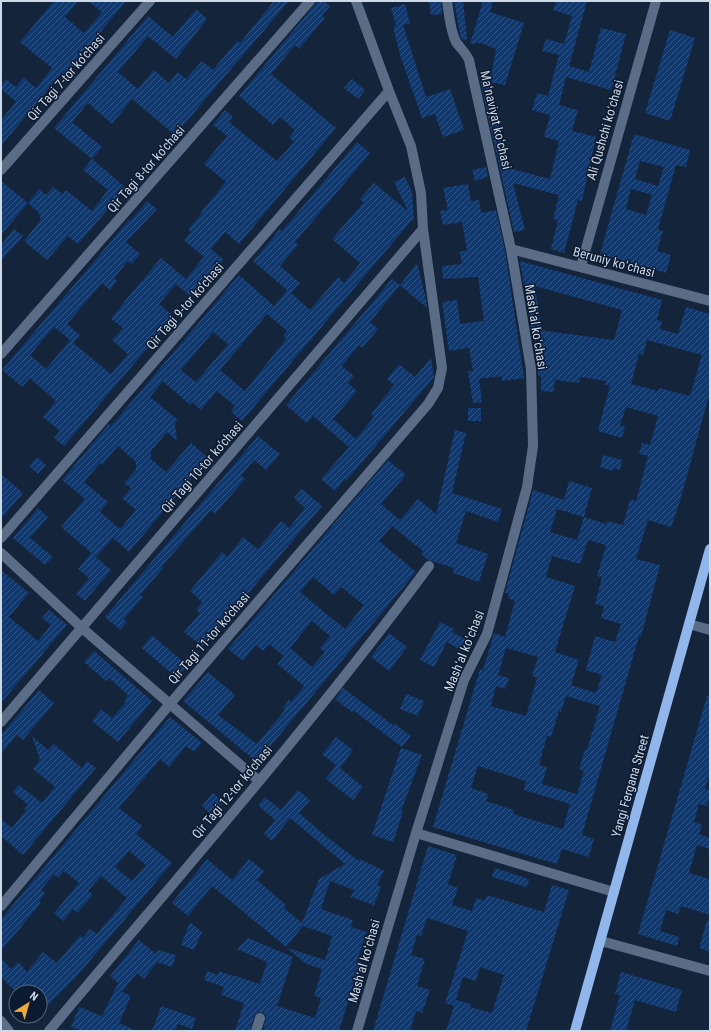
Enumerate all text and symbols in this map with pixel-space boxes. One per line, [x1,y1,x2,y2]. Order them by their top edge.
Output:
street label: Qir Tagi 7-tor koʼchasi [24,31,108,123]
street label: Maʻnaviyat koʻchasi [477,69,515,171]
street label: Ali Qushchi koʻchasi [583,78,627,182]
street label: Qir Tagi 8-tor koʼchasi [104,123,188,215]
street label: Beruniy koʻchasi [572,244,656,280]
street label: Qir Tagi 9-tor koʼchasi [143,260,227,352]
street label: Mashʻal koʻchasi [522,283,550,371]
street label: Qir Tagi 10-tor koʼchasi [158,418,246,516]
street label: Qir Tagi 11-tor koʼchasi [165,589,253,687]
street label: Mashʻal koʻchasi [441,608,487,694]
street label: Yangi Fergana Street [608,733,652,839]
street label: Qir Tagi 12-tor koʼchasi [189,743,275,841]
street label: Mashʻal koʻchasi [345,918,383,1004]
north arrow [8,984,48,1024]
text: N [27,989,41,1004]

